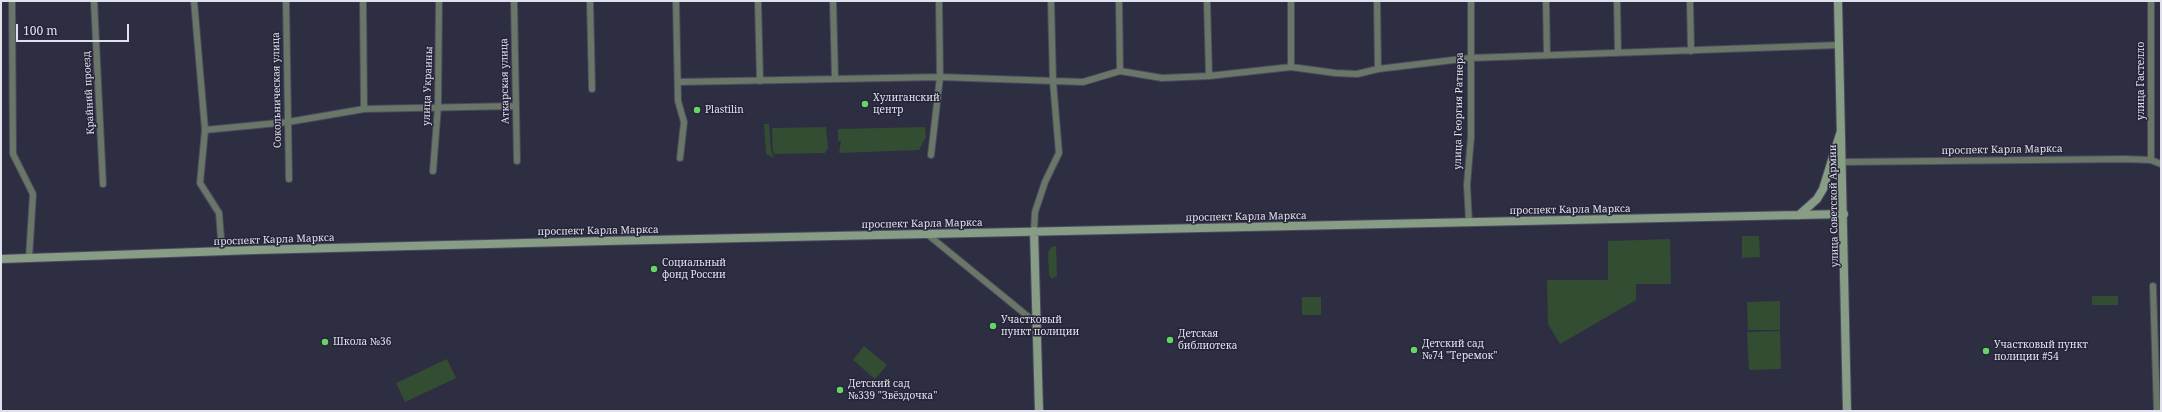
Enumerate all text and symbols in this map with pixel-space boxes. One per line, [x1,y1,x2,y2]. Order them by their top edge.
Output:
scale bar [18,16,131,42]
text: 100 m [23,22,58,39]
street label: Сокольническая улица [270,32,284,148]
street label: Аткарская улица [498,38,512,124]
street label: улица Гастелло [2135,42,2147,120]
street label: улица Украины [421,46,435,126]
street label: Крайний проезд [81,51,97,135]
street label: улица Георгия Ратнера [1452,52,1466,170]
place label: Хулиганский центр [873,92,940,116]
marker: Хулиганский центр [860,99,870,109]
place label: Plastilin [705,104,744,116]
marker: Plastilin [692,105,702,115]
street label: проспект Карла Маркса [1941,143,2063,157]
street label: улица Советской Армии [1827,145,1841,267]
street label: проспект Карла Маркса [1509,203,1631,217]
street label: проспект Карла Маркса [1185,210,1307,224]
street label: проспект Карла Маркса [861,217,983,231]
street label: проспект Карла Маркса [537,224,659,238]
street label: проспект Карла Маркса [213,232,335,248]
place label: Социальный фонд России [662,257,726,280]
marker: Социальный фонд России [649,264,659,274]
place label: Участковый пункт полиции [1001,314,1079,338]
marker: Участковый пункт полиции [988,321,998,331]
place label: Детская библиотека [1178,328,1237,352]
marker: Детская библиотека [1165,335,1175,345]
place label: Школа №36 [333,336,391,348]
marker: Школа №36 [320,337,330,347]
place label: Детский сад №74 "Теремок" [1422,338,1497,362]
place label: Участковый пункт полиции #54 [1994,339,2088,362]
marker: Детский сад №74 "Теремок" [1409,345,1419,355]
marker: Участковый пункт полиции #54 [1981,346,1991,356]
place label: Детский сад №339 "Звёздочка" [848,378,937,402]
marker: Детский сад №339 "Звёздочка" [835,385,845,395]

